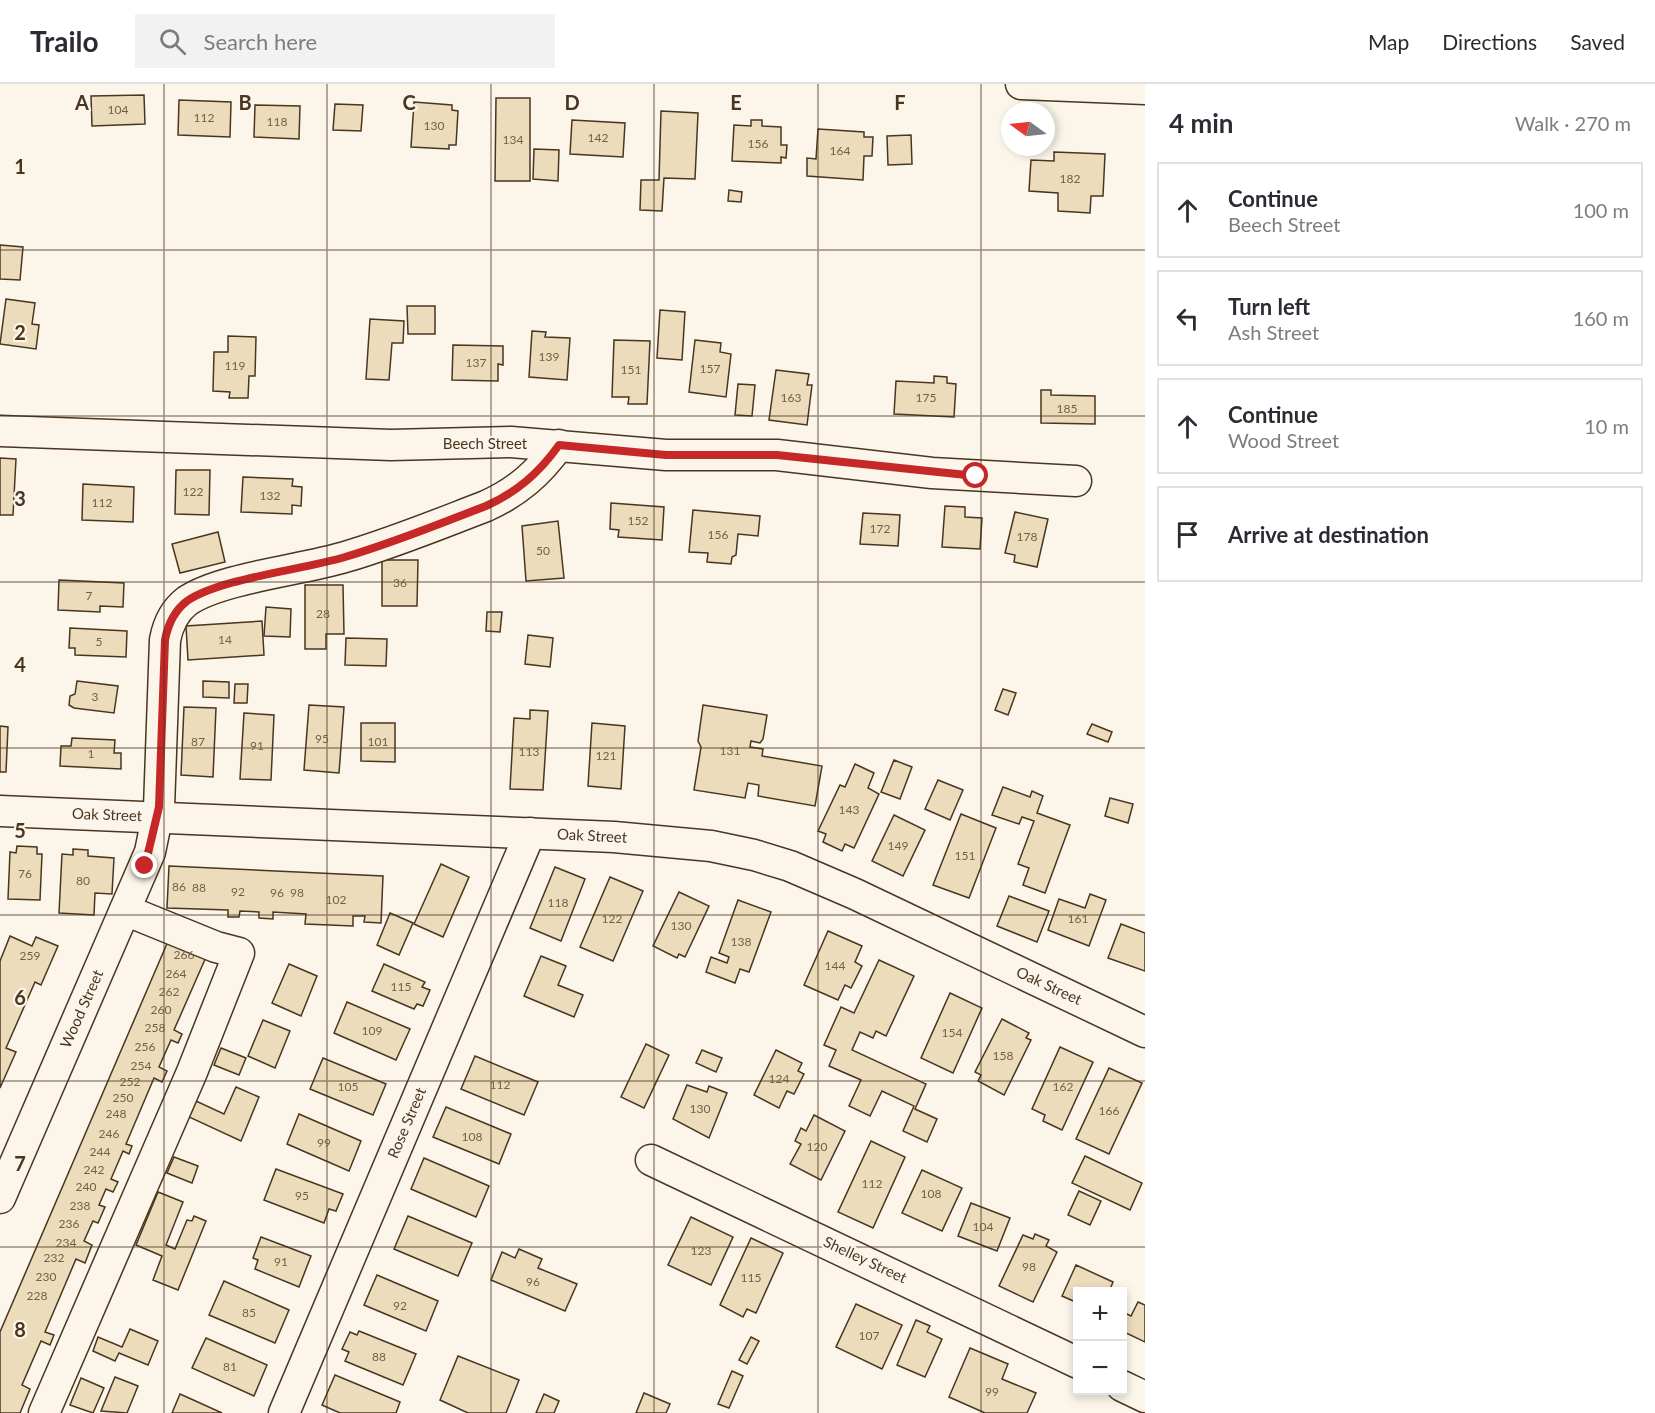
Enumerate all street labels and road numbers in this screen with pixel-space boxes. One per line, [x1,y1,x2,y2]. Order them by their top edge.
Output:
street label: Beech Street [443,434,528,452]
street label: Oak Street [72,804,143,824]
street label: Oak Street [557,824,628,846]
street label: Oak Street [1014,962,1086,1008]
street label: Wood Street [56,966,107,1050]
street label: Rose Street [383,1084,429,1161]
street label: Shelley Street [821,1232,910,1286]

